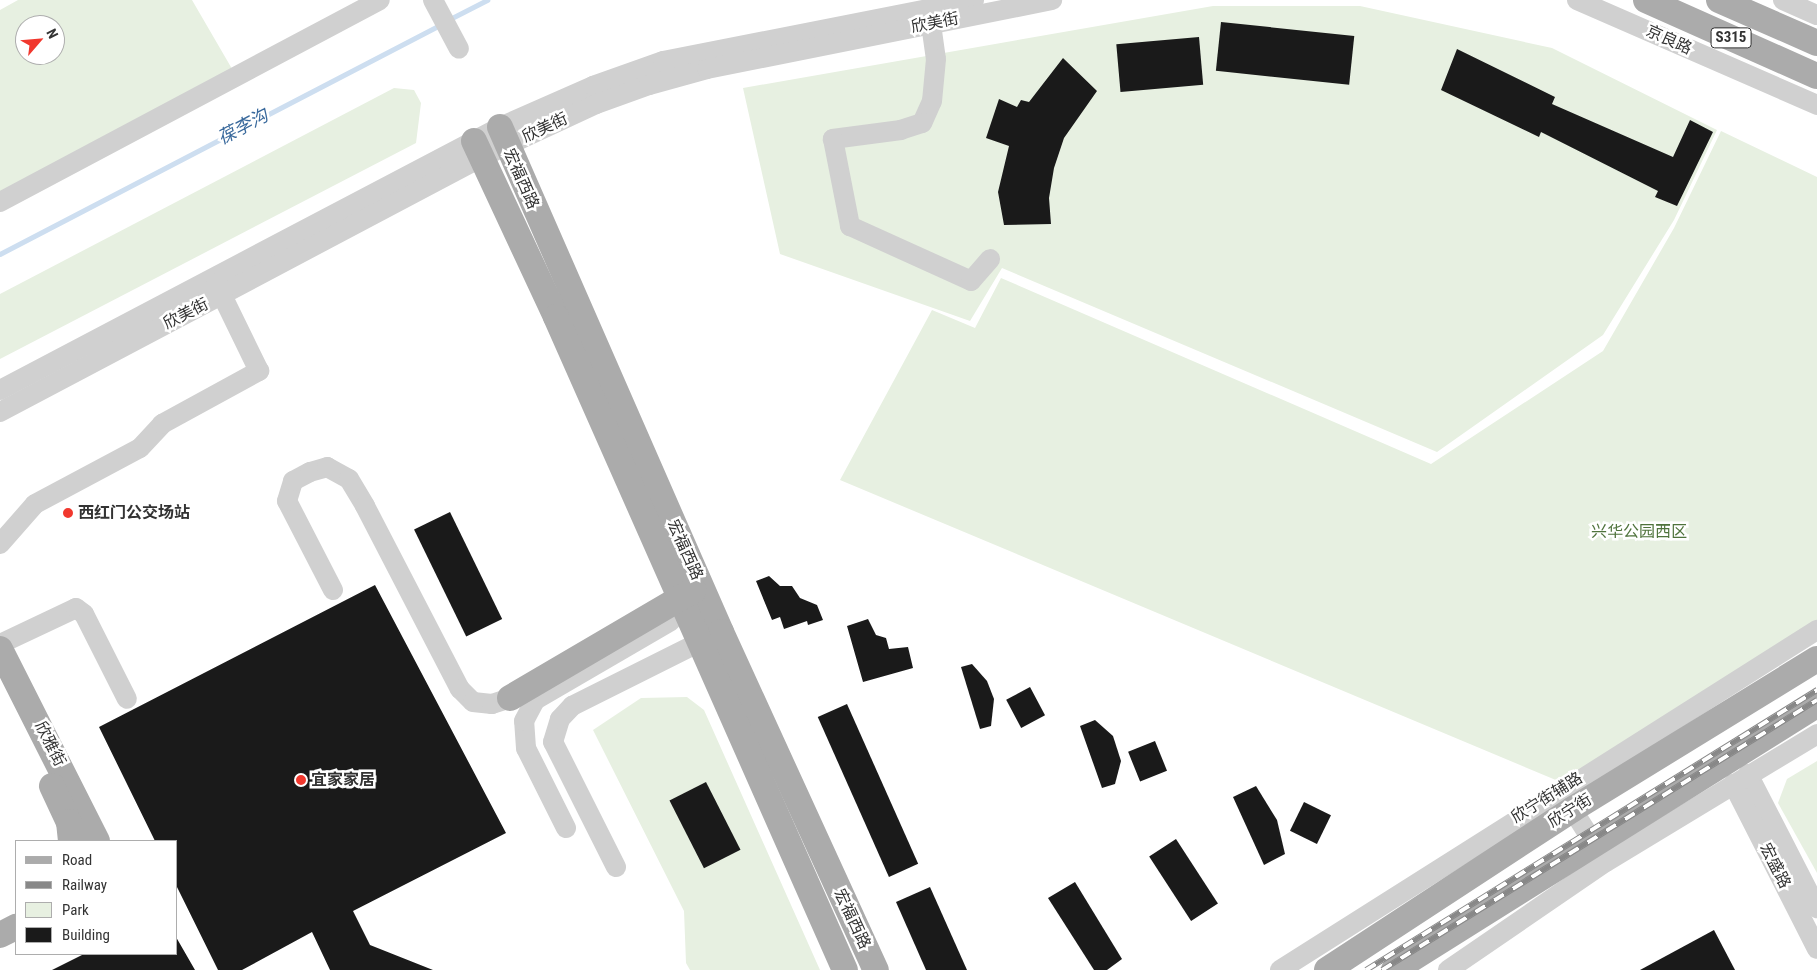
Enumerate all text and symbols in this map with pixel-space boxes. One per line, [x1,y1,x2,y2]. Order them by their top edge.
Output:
street label: 欣美街 [910,9,960,37]
north arrow [15,15,65,65]
street label: 京良路 [1643,21,1695,59]
text: N [43,26,62,41]
road number: S315 [1710,26,1752,50]
water label: 葆李沟 [214,105,272,149]
street label: 欣美街 [519,109,571,147]
street label: 宏福西路 [499,146,543,212]
street label: 欣美街 [160,295,212,333]
place label: 西红门公交场站 [78,503,190,523]
marker: 西红门公交场站 [62,507,74,519]
street label: 宏福西路 [663,517,707,583]
park label: 兴华公园西区 [1591,522,1687,542]
street label: 欣雅街 [31,718,69,770]
street label: 欣宁街辅路 [1508,769,1586,827]
place label: 宜家家居 [311,770,375,790]
marker: 宜家家居 [295,774,307,786]
street label: 欣宁街 [1545,790,1595,832]
legend [15,840,178,955]
street label: 宏盛路 [1756,840,1794,892]
text: Road [62,851,92,869]
text: Railway [62,876,107,894]
street label: 宏福西路 [830,886,874,952]
text: Park [62,901,89,919]
text: Building [62,926,110,944]

